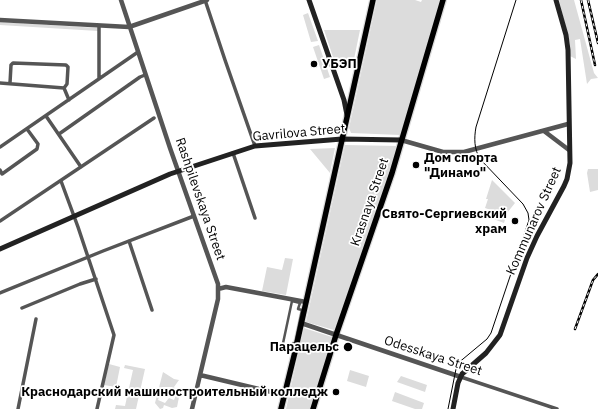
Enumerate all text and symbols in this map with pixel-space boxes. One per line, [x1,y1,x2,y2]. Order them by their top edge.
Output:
place label: УБЭП [322,56,357,72]
marker: УБЭП [309,59,319,69]
street label: Gavrilova Street [252,121,346,145]
street label: Rashpilevskaya Street [172,136,228,262]
place label: Дом спорта "Динамо" [424,150,498,181]
street label: Krasnaya Street [348,156,392,248]
marker: Дом спорта "Динамо" [411,160,421,170]
street label: Kommunarov Street [503,165,565,277]
place label: Свято-Сергиевский храм [382,206,507,237]
marker: Свято-Сергиевский храм [510,216,520,226]
street label: Odesskaya Street [382,333,484,379]
place label: Парацельс [270,339,339,355]
marker: Парацельс [342,341,354,353]
place label: Краснодарский машиностроительный колледж [21,384,328,400]
marker: Краснодарский машиностроительный колледж [331,387,341,397]

